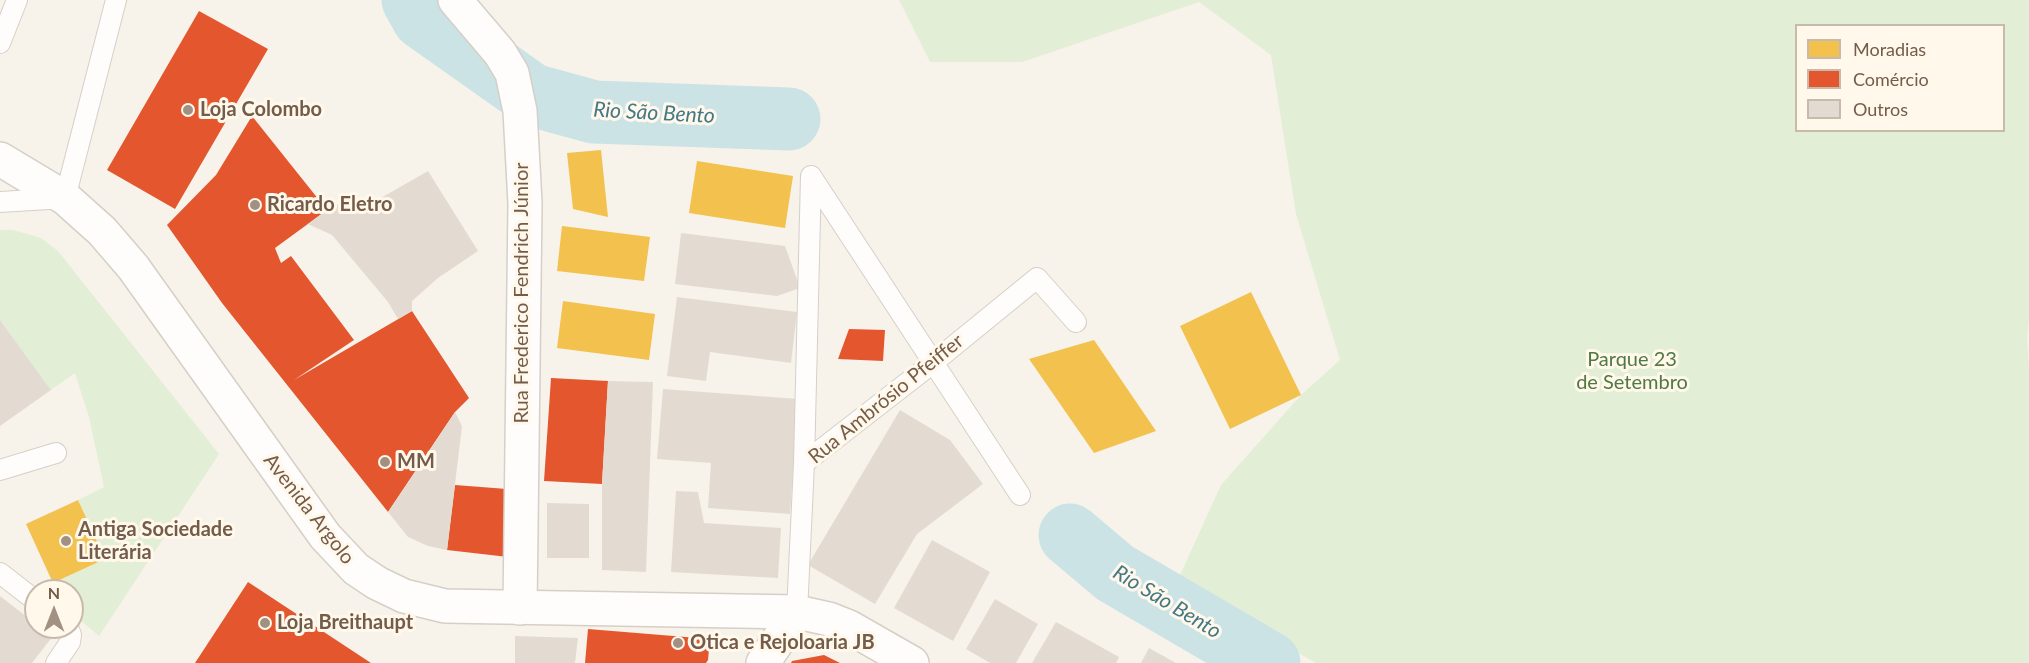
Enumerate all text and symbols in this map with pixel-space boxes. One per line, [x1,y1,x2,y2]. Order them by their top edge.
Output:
legend [1795,24,2005,132]
text: Moradias [1853,38,1926,60]
text: Comércio [1853,68,1929,90]
water label: Rio São Bento [593,97,715,129]
place label: Loja Colombo [200,98,322,122]
text: Outros [1853,98,1908,120]
marker: Loja Colombo [181,103,195,117]
street label: Rua Frederico Fendrich Júnior [510,162,534,424]
place label: Ricardo Eletro [267,193,393,217]
marker: Ricardo Eletro [248,198,262,212]
street label: Rua Ambrósio Pfeiffer [804,329,968,469]
park label: Parque 23 de Setembro [1576,348,1688,395]
street label: Avenida Argolo [258,449,360,569]
place label: MM [397,450,435,474]
marker: MM [378,455,392,469]
place label: Antiga Sociedade Literária [78,518,233,565]
marker: Antiga Sociedade Literária [59,534,73,548]
water label: Rio São Bento [1108,560,1226,644]
north arrow [24,579,84,639]
text: N [48,583,60,602]
place label: Loja Breithaupt [277,611,413,635]
marker: Loja Breithaupt [258,616,272,630]
place label: Otica e Rejoloaria JB [690,631,875,655]
marker: Otica e Rejoloaria JB [671,636,685,650]

